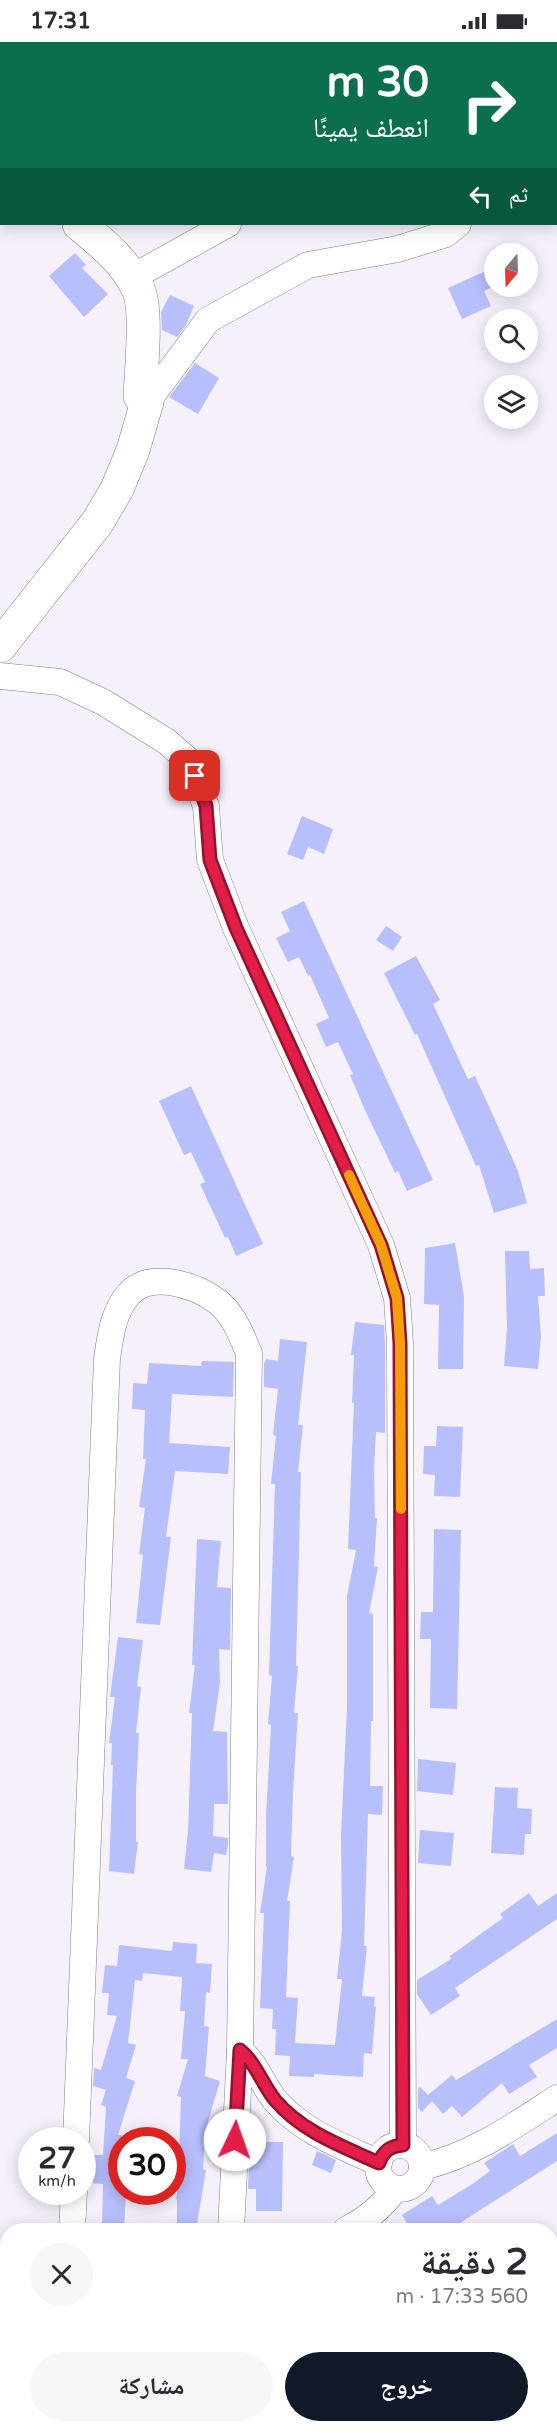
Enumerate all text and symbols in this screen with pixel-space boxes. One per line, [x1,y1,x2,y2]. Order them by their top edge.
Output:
text: 17:31 [30,8,91,34]
text: 30 m [327,57,429,108]
icon: right [450,66,528,144]
text: انعطف يمينًا [313,112,429,145]
icon: left [464,180,497,213]
text: ثم [509,182,528,208]
north arrow [484,243,538,297]
map controls [484,243,538,429]
button: search [484,309,538,363]
button: layers [484,375,538,429]
pin [169,750,220,801]
icon: arrive [178,759,211,792]
position arrow [203,2108,267,2172]
speed limit sign: 30 [108,2127,186,2205]
text: 27 [38,2140,76,2177]
text: km/h [38,2172,76,2190]
text: 2 دقيقة [420,2241,528,2284]
button: close [30,2243,93,2306]
text: 560 m · 17:33 [396,2285,528,2309]
button: مشاركة [30,2352,273,2421]
button: خروج [285,2352,528,2421]

